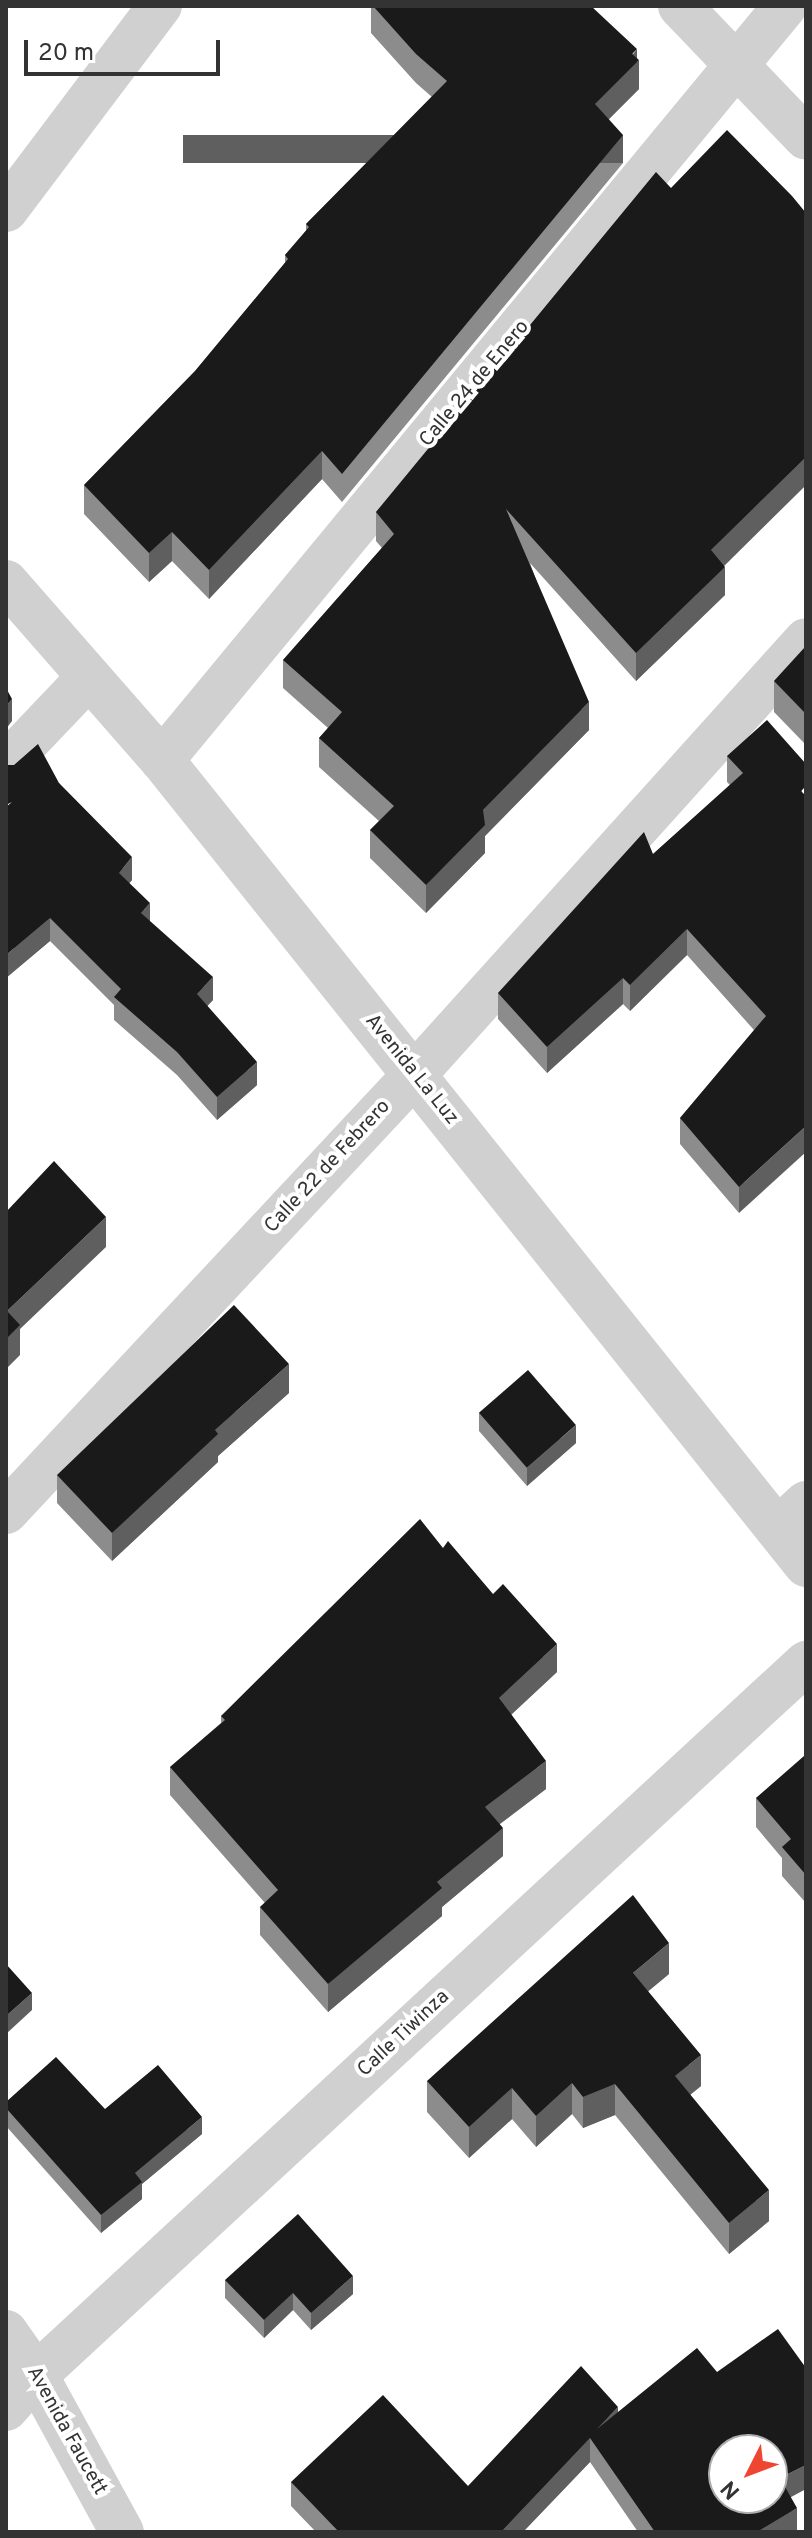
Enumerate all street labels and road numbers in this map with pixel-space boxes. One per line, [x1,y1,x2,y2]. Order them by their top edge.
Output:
street label: Calle 24 de Enero [415,316,535,452]
street label: Avenida La Luz [359,1010,463,1130]
street label: Calle 22 de Febrero [260,1095,396,1239]
street label: Calle Tiwinza [353,1985,455,2083]
street label: Avenida Faucett [21,2362,111,2500]

